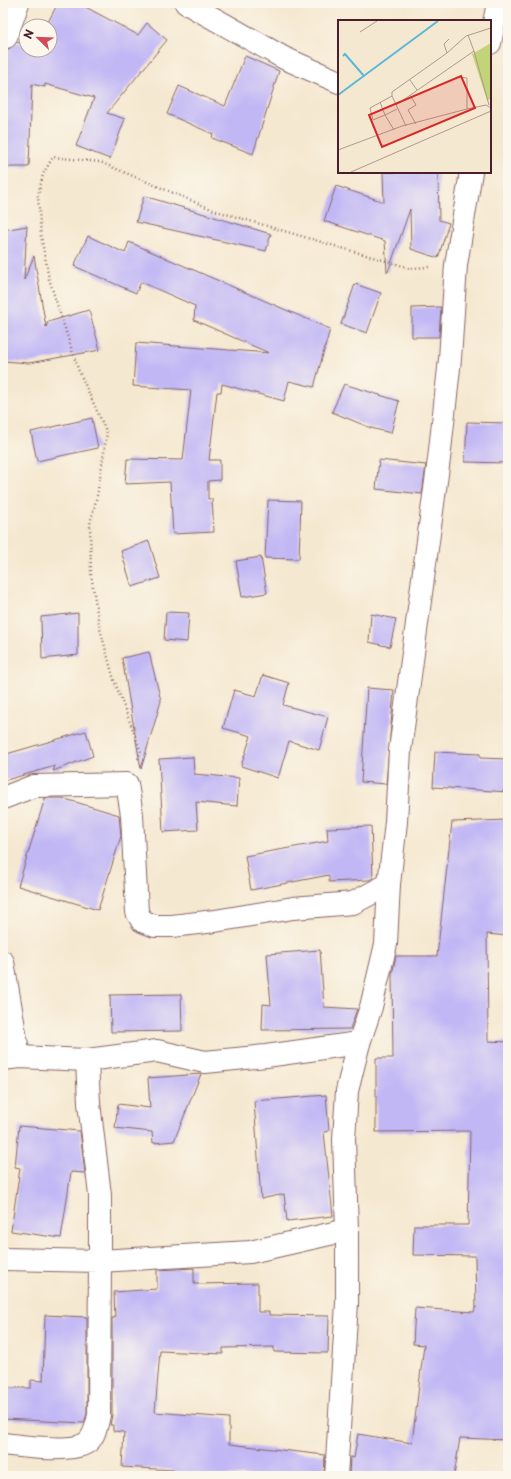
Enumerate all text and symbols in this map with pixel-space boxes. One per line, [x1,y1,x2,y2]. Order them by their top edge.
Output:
north arrow [18,18,58,58]
inset map [338,20,491,173]
text: N [19,26,38,41]

